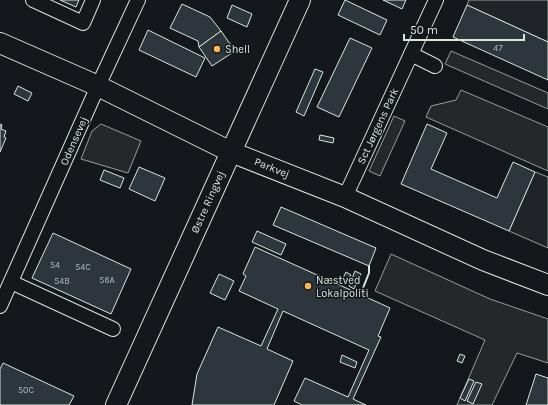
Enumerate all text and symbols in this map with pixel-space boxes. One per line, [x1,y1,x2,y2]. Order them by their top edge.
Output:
scale bar [404,16,524,42]
text: 50 m [410,23,438,37]
place label: Shell [225,43,250,56]
house number: 47 [493,43,503,53]
marker: Shell [212,44,222,54]
street label: Sct Jørgens Park [355,86,401,166]
street label: Odensevej [57,115,91,167]
street label: Parkvej [252,155,292,181]
street label: Østre Ringvej [188,169,228,235]
house number: 54 [50,260,60,270]
house number: 54C [75,262,91,272]
place label: Næstved Lokalpoliti [316,274,369,300]
house number: 56A [99,275,115,285]
house number: 54B [54,276,70,286]
marker: Næstved Lokalpoliti [303,281,313,291]
house number: 50C [18,385,34,395]

